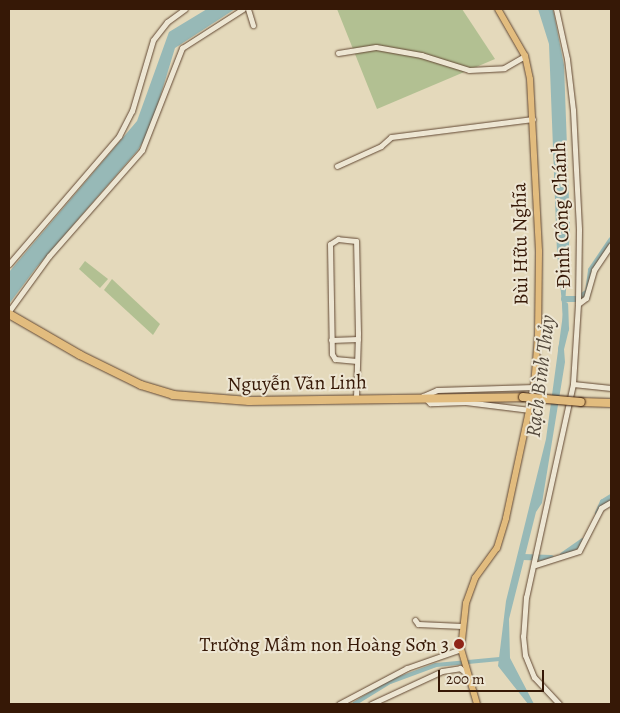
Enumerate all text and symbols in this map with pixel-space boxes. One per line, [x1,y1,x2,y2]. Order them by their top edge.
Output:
street label: Đinh Công Chánh [546,141,576,289]
street label: Bùi Hữu Nghĩa [507,182,533,306]
water label: Rạch Bình Thủy [520,313,560,439]
street label: Nguyễn Văn Linh [227,370,367,396]
place label: Trường Mầm non Hoàng Sơn 3 [200,632,449,656]
marker: Trường Mầm non Hoàng Sơn 3 [453,638,465,650]
scale bar [440,660,546,692]
text: 200 m [446,669,485,689]

